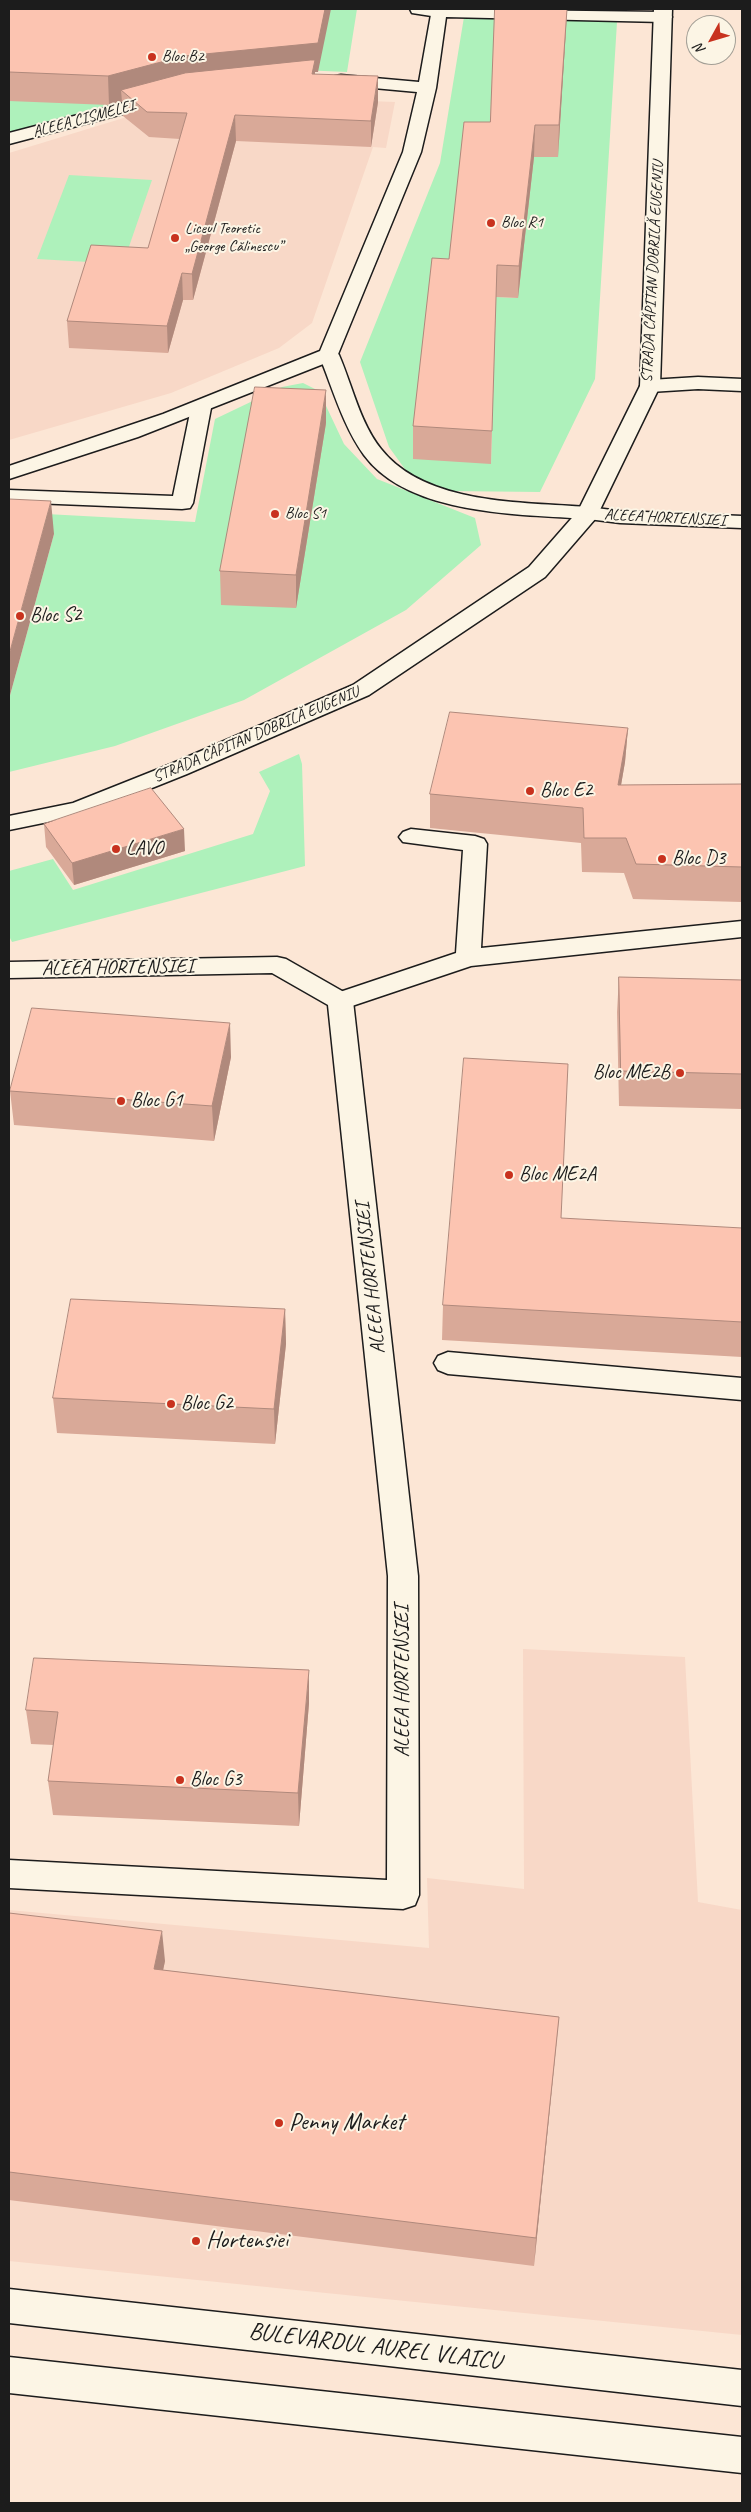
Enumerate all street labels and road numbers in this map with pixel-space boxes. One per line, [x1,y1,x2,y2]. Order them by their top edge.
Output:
street label: ALEEA CIȘMELEI [31,96,137,142]
street label: STRADA CĂPITAN DOBRILĂ EUGENIU [638,161,668,383]
street label: ALEEA HORTENSIEI [604,505,726,531]
street label: STRADA CĂPITAN DOBRILĂ EUGENIU [150,683,362,787]
street label: ALEEA HORTENSIEI [42,955,194,981]
street label: ALEEA HORTENSIEI [351,1201,391,1355]
street label: ALEEA HORTENSIEI [391,1605,415,1757]
street label: BULEVARDUL AUREL VLAICU [247,2317,503,2377]

